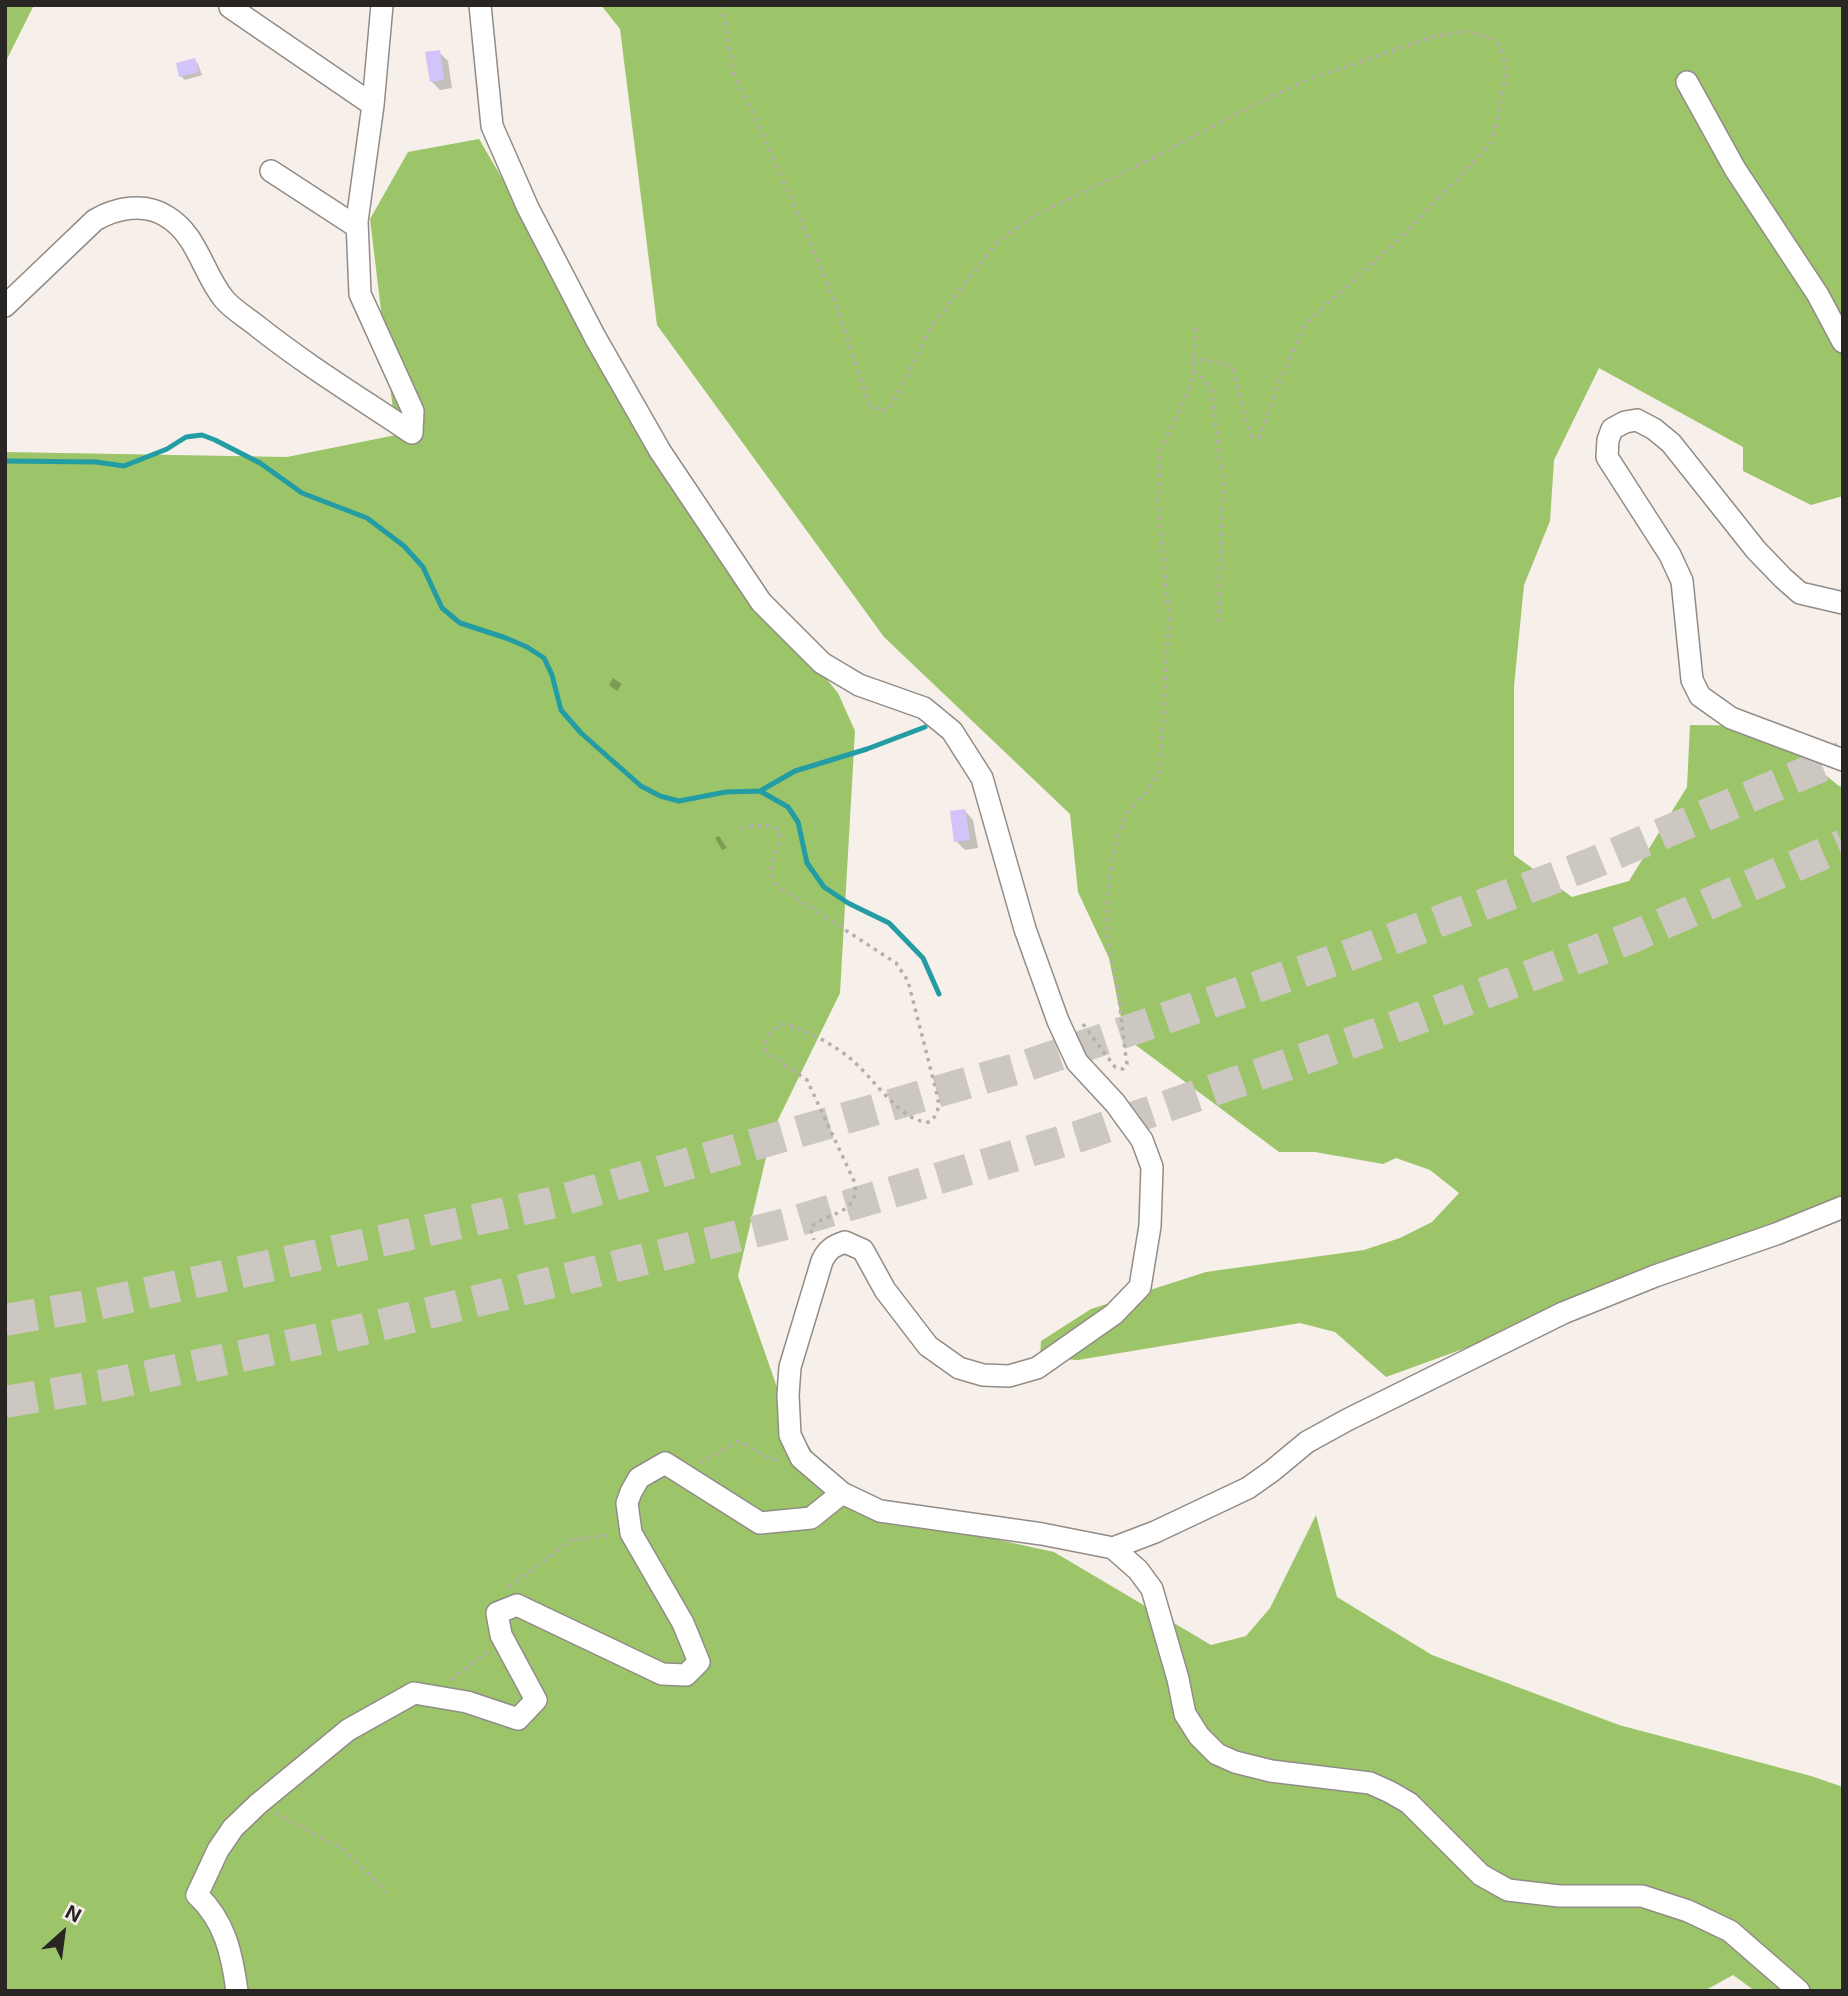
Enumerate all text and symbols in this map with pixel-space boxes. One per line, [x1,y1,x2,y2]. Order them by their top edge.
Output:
north arrow [28,1898,98,1968]
text: N [61,1900,85,1928]

